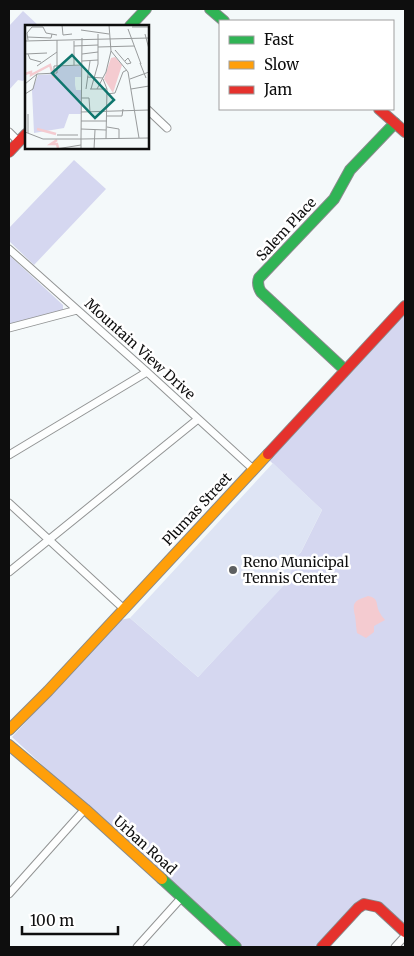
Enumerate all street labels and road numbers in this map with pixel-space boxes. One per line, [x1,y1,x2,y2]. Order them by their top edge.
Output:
street label: Salem Place [252,194,320,264]
street label: Mountain View Drive [81,295,199,403]
street label: Plumas Street [159,468,236,549]
street label: Urban Road [110,812,181,878]

